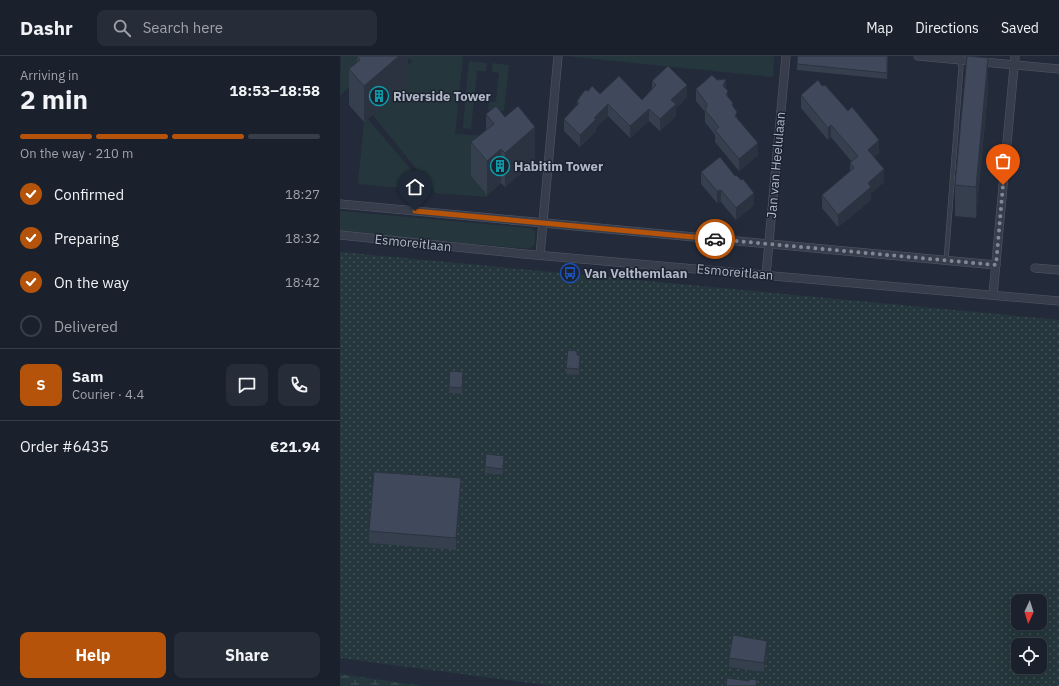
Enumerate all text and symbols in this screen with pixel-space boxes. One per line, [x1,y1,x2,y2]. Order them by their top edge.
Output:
search box [97,10,377,46]
text: Dashr [20,16,73,40]
icon: search [111,17,133,39]
text: Search here [143,18,223,37]
text: Map [866,19,893,37]
text: Directions [915,19,979,37]
text: Saved [1001,19,1039,37]
text: Arriving in [20,67,79,84]
text: 18:53–18:58 [229,81,320,100]
text: 2 min [20,82,88,116]
building icon: Riverside Tower [368,85,390,107]
place label: Riverside Tower [393,88,491,105]
street label: Jan van Heelulaan [763,111,789,219]
pin [986,144,1020,185]
text: On the way · 210 m [20,145,133,162]
icon: bag [992,150,1014,172]
building icon: Habitim Tower [489,155,511,177]
place label: Habitim Tower [514,158,603,175]
pin [398,170,432,211]
icon: home [404,176,426,198]
icon: check [20,183,42,205]
text: Confirmed [54,185,124,204]
text: 18:27 [285,186,320,203]
courier [695,219,735,259]
icon: check [20,227,42,249]
icon: car [704,228,726,250]
text: Preparing [54,229,119,248]
text: 18:32 [285,230,320,247]
street label: Esmoreitlaan [374,231,452,255]
street label: Esmoreitlaan [696,260,774,284]
bus stop icon: Van Velthemlaan [559,262,581,284]
place label: Van Velthemlaan [584,265,687,282]
icon: check [20,271,42,293]
text: On the way [54,273,129,292]
text: 18:42 [285,274,320,291]
text: Delivered [54,317,118,336]
button: chat [226,364,268,406]
button: phone [278,364,320,406]
text: Sam [72,367,103,386]
text: S [36,375,46,394]
text: Courier · 4.4 [72,386,144,403]
text: Order #6435 [20,437,109,456]
text: €21.94 [270,437,320,456]
north arrow [1011,594,1047,630]
map controls [1011,594,1047,674]
button: Help [20,632,166,678]
button: Share [174,632,320,678]
button: locate [1011,638,1047,674]

